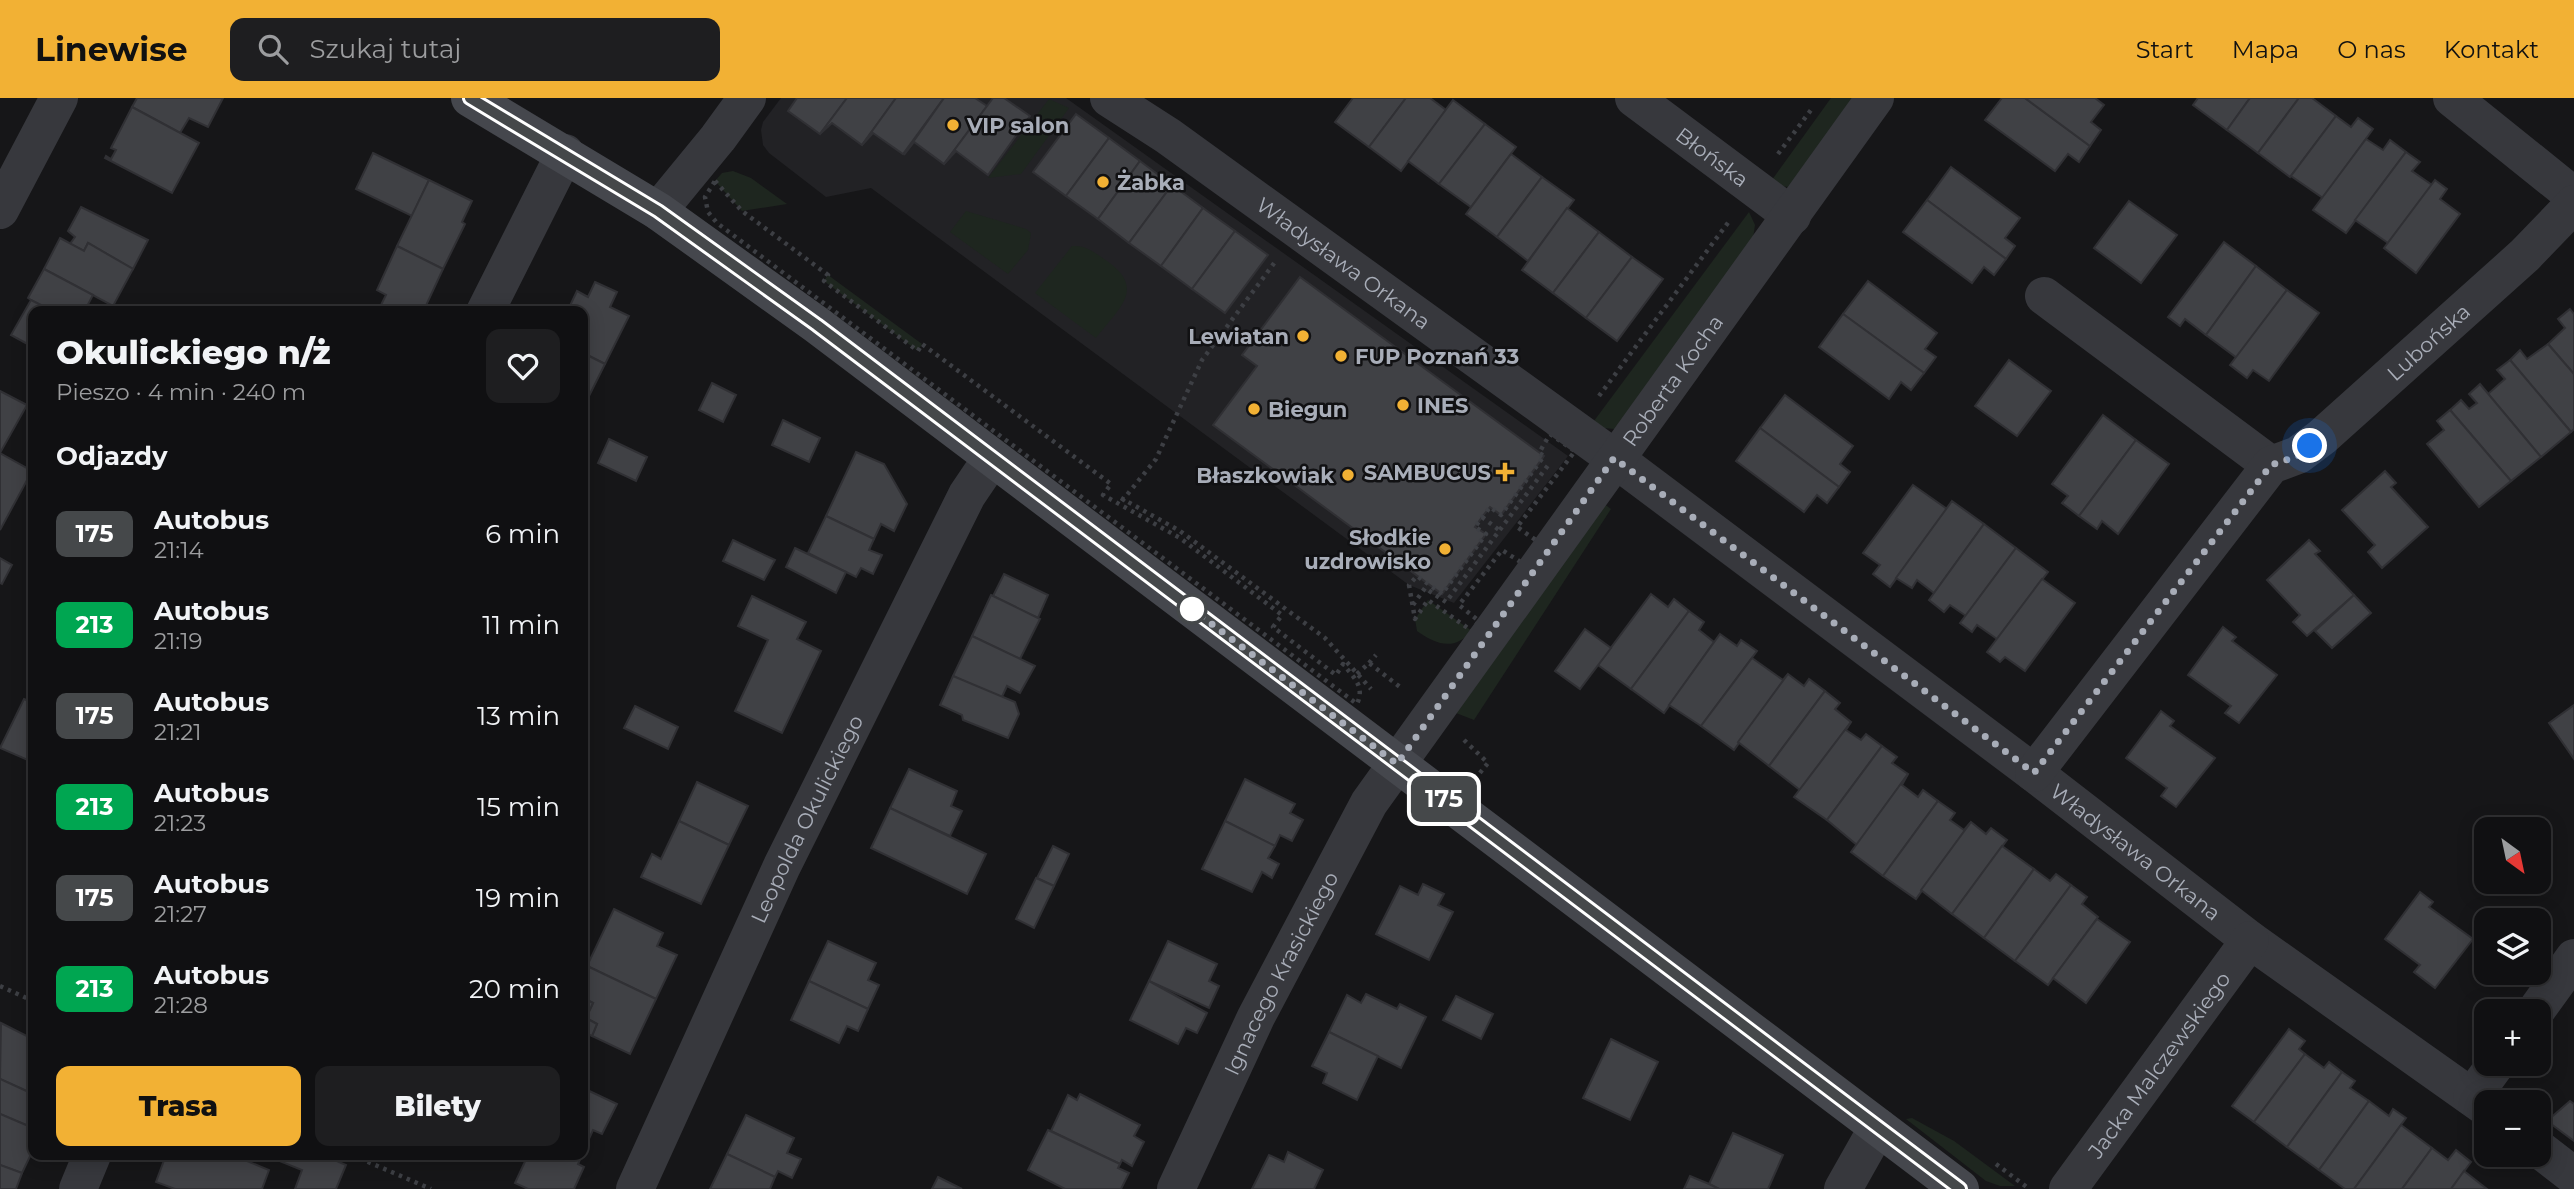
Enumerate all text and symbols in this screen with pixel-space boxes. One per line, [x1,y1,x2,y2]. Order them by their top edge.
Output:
search box [230,18,720,81]
text: Linewise [35,29,188,69]
icon: search [254,30,292,68]
text: Szukaj tutaj [310,33,461,65]
text: Start [2136,35,2194,64]
text: Mapa [2232,35,2299,64]
text: O nas [2337,35,2406,64]
text: Kontakt [2444,35,2539,64]
place label: VIP salon [966,113,1069,138]
marker: VIP salon [945,117,961,133]
street label: Błońska [1671,121,1754,192]
place label: Żabka [1117,169,1185,195]
marker: Żabka [1095,174,1111,190]
street label: Władysława Orkana [1252,192,1436,334]
street label: Lubońska [2381,298,2475,385]
street label: Roberta Kocha [1617,310,1728,451]
place label: Lewiatan [1188,324,1289,349]
marker: Lewiatan [1295,328,1311,344]
button: heart [486,329,560,403]
text: Okulickiego n/ż [56,332,331,372]
place label: FUP Poznań 33 [1355,344,1519,369]
marker: FUP Poznań 33 [1333,348,1349,364]
text: Pieszo · 4 min · 240 m [56,378,306,406]
place label: INES [1417,393,1468,418]
place label: Biegun [1268,397,1347,422]
marker: INES [1395,397,1411,413]
marker: Biegun [1246,401,1262,417]
your location [2292,428,2327,463]
text: Odjazdy [56,440,167,472]
place label: SAMBUCUS [1364,460,1491,485]
place label: Błaszkowiak [1196,463,1334,488]
marker: SAMBUCUS [1497,464,1513,480]
marker: Błaszkowiak [1340,467,1356,483]
text: Autobus [154,504,269,536]
text: 6 min [485,518,560,550]
text: 175 [75,519,114,548]
place label: Słodkie uzdrowisko [1304,525,1431,574]
text: 21:14 [154,536,204,564]
marker: Słodkie uzdrowisko [1437,541,1453,557]
unlabelled marker [1177,594,1207,624]
text: Autobus [154,595,269,627]
text: 11 min [482,609,560,641]
text: 213 [76,610,113,639]
text: 21:19 [154,627,203,655]
text: Autobus [154,686,269,718]
text: 13 min [477,700,560,732]
text: 175 [75,701,114,730]
street label: Leopolda Okulickiego [745,710,868,927]
text: 21:21 [154,718,202,746]
line badge: 175 [1404,776,1484,822]
text: Autobus [154,777,269,809]
street label: Władysława Orkana [2046,778,2226,925]
text: 175 [1425,784,1463,813]
text: 15 min [477,791,560,823]
text: 213 [76,792,113,821]
text: 21:23 [154,809,206,837]
north arrow [2474,817,2552,894]
map controls [2474,817,2551,1167]
street label: Ignacego Krasickiego [1218,867,1343,1079]
text: Autobus [154,868,269,900]
text: 19 min [476,882,560,914]
text: 175 [75,883,114,912]
text: 21:27 [154,900,207,928]
button: layers [2474,908,2551,985]
text: Autobus [154,959,269,991]
street label: Jacka Malczewskiego [2082,967,2235,1164]
text: 20 min [469,973,560,1005]
text: 213 [76,974,113,1003]
text: 21:28 [154,991,208,1019]
button: + [2474,999,2551,1076]
button: Trasa [56,1066,301,1146]
button: Bilety [315,1066,560,1146]
button: − [2474,1090,2551,1167]

